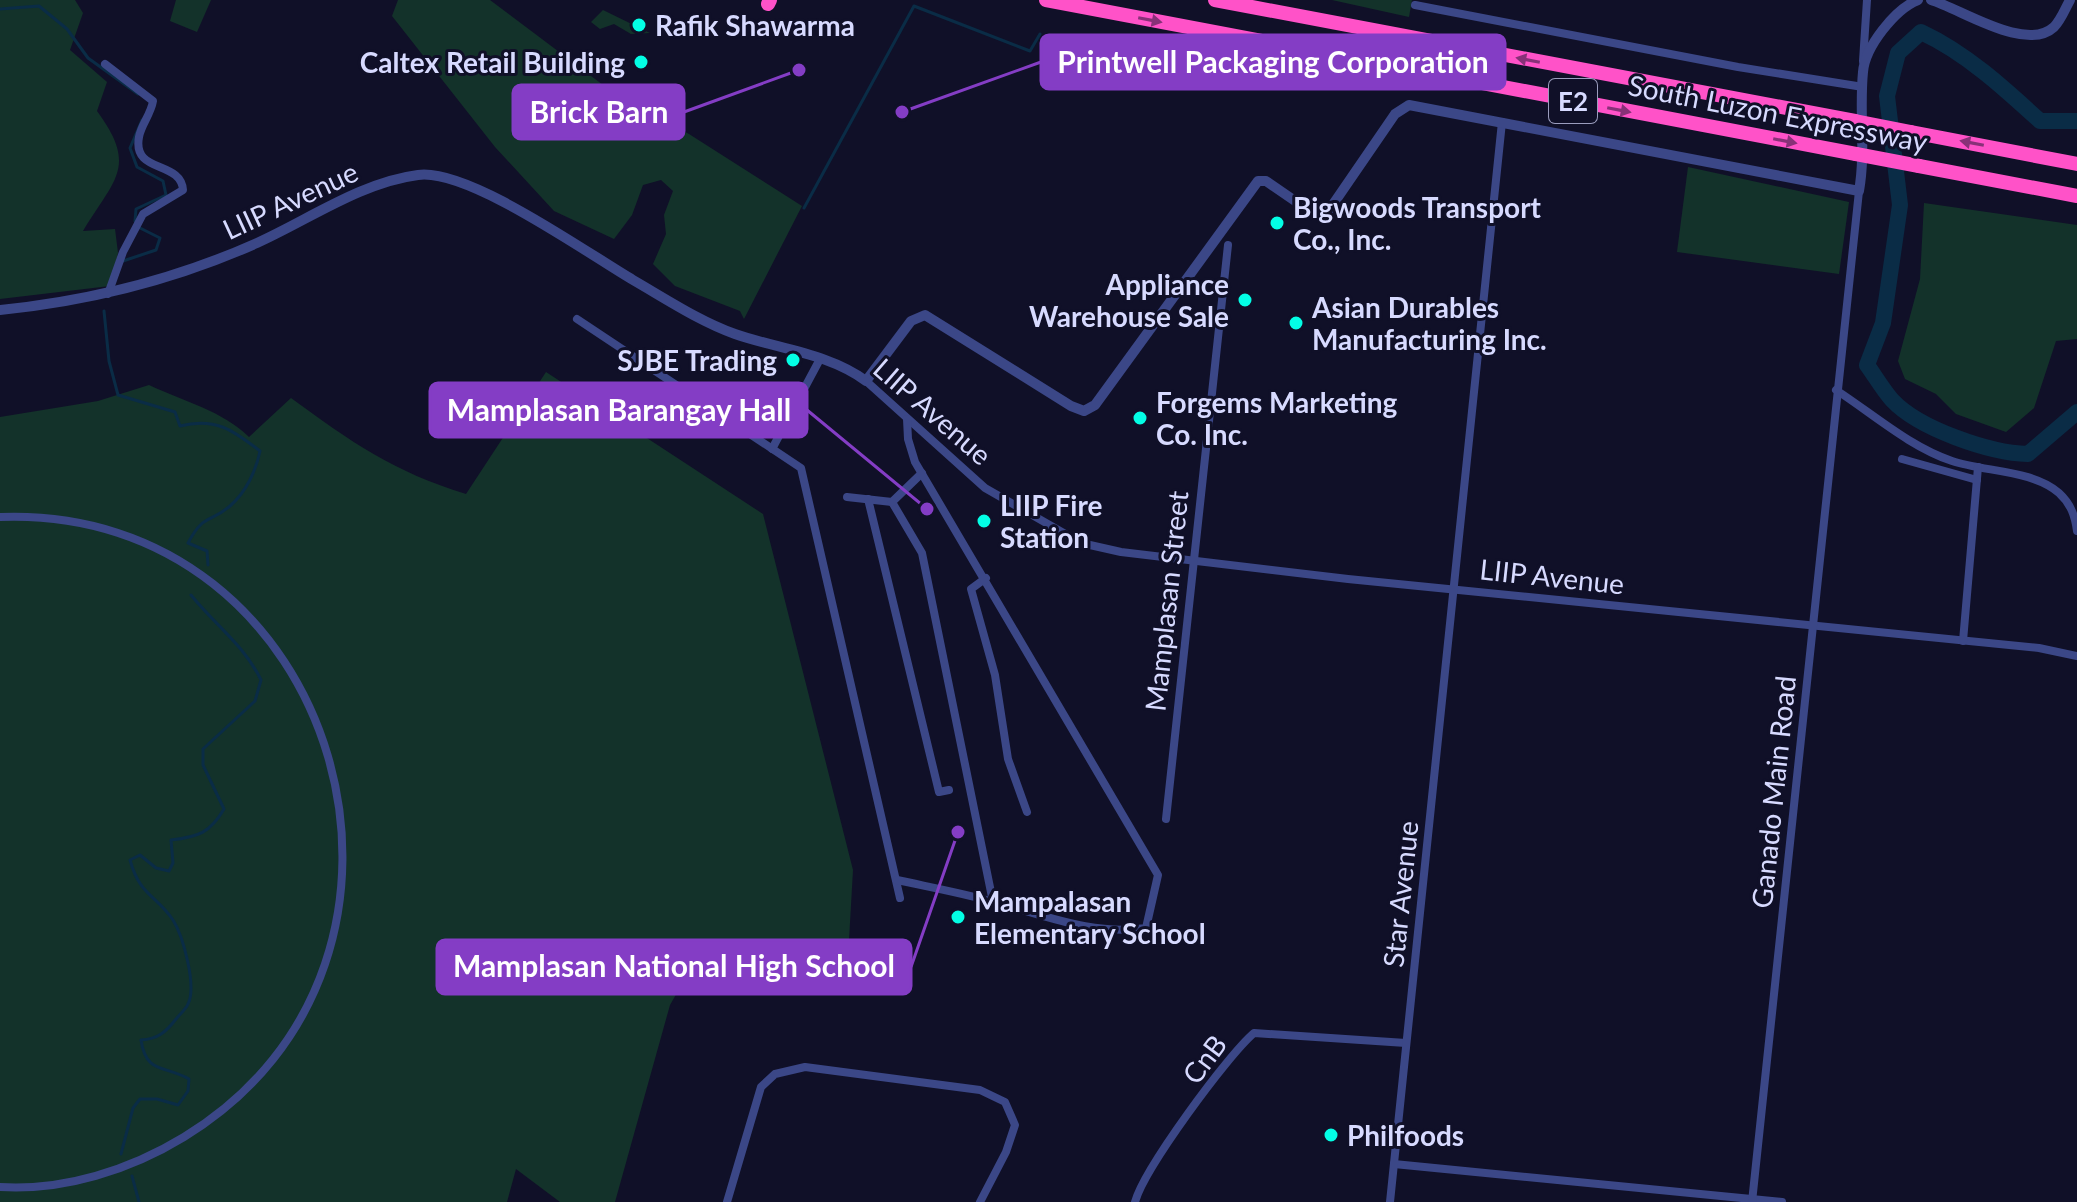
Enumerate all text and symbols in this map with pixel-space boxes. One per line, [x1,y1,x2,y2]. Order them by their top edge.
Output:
place label: Rafik Shawarma [655,8,855,42]
one-way arrow [1138,14,1163,27]
marker: Rafik Shawarma [630,16,648,34]
callout: Printwell Packaging Corporation [1041,35,1505,89]
text: Printwell Packaging Corporation [1057,43,1489,79]
place label: Caltex Retail Building [360,45,625,79]
marker: Caltex Retail Building [632,53,650,71]
one-way arrow [1515,53,1540,65]
street label: South Luzon Expressway [1626,67,1931,159]
road number: E2 [1549,79,1597,123]
callout: Brick Barn [513,85,684,139]
text: Brick Barn [530,93,668,129]
one-way arrow [1607,104,1632,116]
one-way arrow [1772,135,1797,147]
one-way arrow [1959,137,1984,149]
street label: LIIP Avenue [217,154,363,246]
place label: Bigwoods Transport Co., Inc. [1293,190,1542,256]
marker: Bigwoods Transport Co., Inc. [1268,214,1286,232]
place label: Appliance Warehouse Sale [1029,267,1229,333]
place label: Asian Durables Manufacturing Inc. [1311,290,1547,356]
marker: Appliance Warehouse Sale [1236,291,1254,309]
marker: Asian Durables Manufacturing Inc. [1287,314,1305,332]
place label: SJBE Trading [617,343,777,377]
marker: SJBE Trading [784,351,802,369]
street label: LIIP Avenue [867,351,999,471]
callout: Mamplasan Barangay Hall [430,383,807,437]
place label: Forgems Marketing Co. Inc. [1156,385,1398,451]
text: Mamplasan Barangay Hall [447,391,791,427]
marker: Forgems Marketing Co. Inc. [1131,409,1149,427]
place label: LIIP Fire Station [1000,488,1102,554]
street label: Mamplasan Street [1138,489,1194,713]
marker: LIIP Fire Station [975,512,993,530]
street label: LIIP Avenue [1478,552,1626,600]
street label: Ganado Main Road [1744,674,1802,910]
street label: Star Avenue [1375,819,1425,969]
place label: Mampalasan Elementary School [974,884,1206,950]
marker: Mampalasan Elementary School [949,908,967,926]
callout: Mamplasan National High School [437,940,911,994]
text: Mamplasan National High School [453,947,895,983]
street label: CnB [1175,1028,1233,1090]
place label: Philfoods [1347,1118,1464,1152]
marker: Philfoods [1322,1126,1340,1144]

